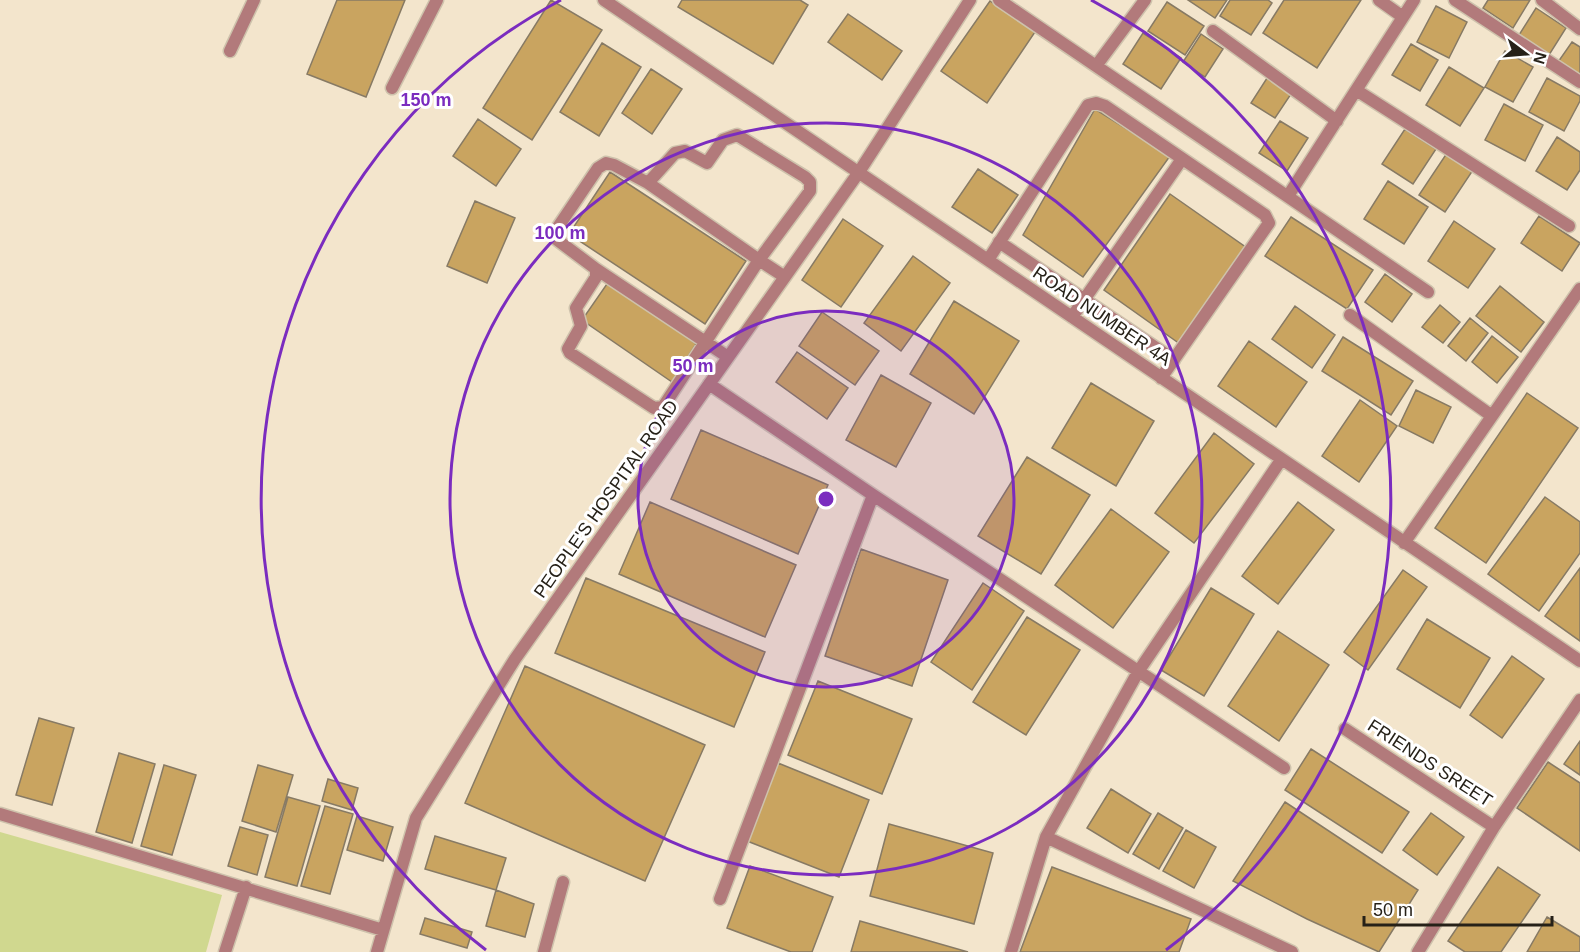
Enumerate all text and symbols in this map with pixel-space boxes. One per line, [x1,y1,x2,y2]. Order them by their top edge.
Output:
north arrow [1496,24,1556,84]
text: N [1530,50,1550,66]
text: 150 m [400,90,452,110]
text: 100 m [534,223,586,243]
street label: ROAD NUMBER 4A [1029,262,1175,370]
text: 50 m [672,356,714,376]
street label: PEOPLE'S HOSPITAL ROAD [530,396,682,602]
centre of rings [816,489,836,509]
street label: FRIENDS SREET [1364,715,1496,811]
scale bar [1364,889,1552,927]
text: 50 m [1373,900,1413,920]

